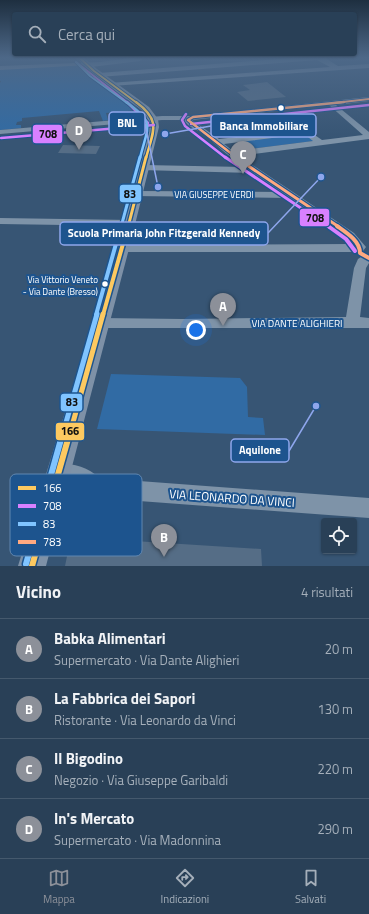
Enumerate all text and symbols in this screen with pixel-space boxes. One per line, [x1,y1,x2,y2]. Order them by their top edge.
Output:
search box [12,12,357,56]
icon: search [26,23,48,45]
text: Cerca qui [58,23,115,46]
unlabelled marker [276,103,286,113]
callout: BNL [109,112,145,135]
callout: Banca Immobiliare [211,114,316,137]
text: BNL [117,115,138,131]
pin: D [66,117,92,150]
text: Banca Immobiliare [220,118,309,134]
line badge: 708 [32,124,63,144]
text: 708 [39,126,57,142]
pin: C [230,141,256,174]
line badge: 83 [119,184,142,203]
text: 83 [124,186,136,202]
street label: VIA GIUSEPPE VERDI [174,188,254,201]
line badge: 708 [299,208,330,227]
text: 708 [306,210,324,226]
callout: Scuola Primaria John Fitzgerald Kennedy [60,222,268,245]
text: Scuola Primaria John Fitzgerald Kennedy [68,225,261,241]
place label: Via Vittorio Veneto - Via Dante (Bresso) [23,273,98,298]
marker: Via Vittorio Veneto - Via Dante (Bresso) [100,279,110,289]
pin: A [210,293,236,326]
street label: VIA DANTE ALIGHIERI [251,316,343,331]
your location [186,320,206,340]
line badge: 83 [60,393,83,412]
text: 83 [66,394,78,410]
line badge: 166 [55,422,85,441]
text: 166 [61,423,79,439]
callout: Aquilone [231,439,289,462]
text: Aquilone [239,442,281,458]
legend [10,474,142,556]
text: 166 [43,480,61,496]
street label: VIA LEONARDO DA VINCI [169,484,295,512]
text: 708 [43,498,61,514]
text: 83 [43,516,55,532]
map controls [321,518,357,554]
button: locate [321,518,357,554]
pin: B [151,524,177,557]
text: 783 [43,534,61,550]
text: Vicino [16,579,61,605]
text: 4 risultati [301,582,353,602]
text: Babka Alimentari [54,627,166,650]
text: A [25,639,33,659]
text: 20 m [325,639,353,659]
text: Supermercato · Via Dante Alighieri [54,650,239,670]
text: La Fabbrica dei Sapori [54,687,195,710]
text: B [25,699,33,719]
text: 130 m [317,699,353,719]
text: Ristorante · Via Leonardo da Vinci [54,710,236,730]
text: Il Bigodino [54,747,123,770]
text: C [25,759,33,779]
text: 220 m [317,759,353,779]
text: Negozio · Via Giuseppe Garibaldi [54,770,228,790]
text: In's Mercato [54,807,134,830]
text: D [25,819,33,839]
text: 290 m [317,819,353,839]
text: Supermercato · Via Madonnina [54,830,221,850]
tab: Mappa [43,867,75,907]
tab: Indicazioni [161,867,209,907]
tab: Salvati [295,867,326,907]

